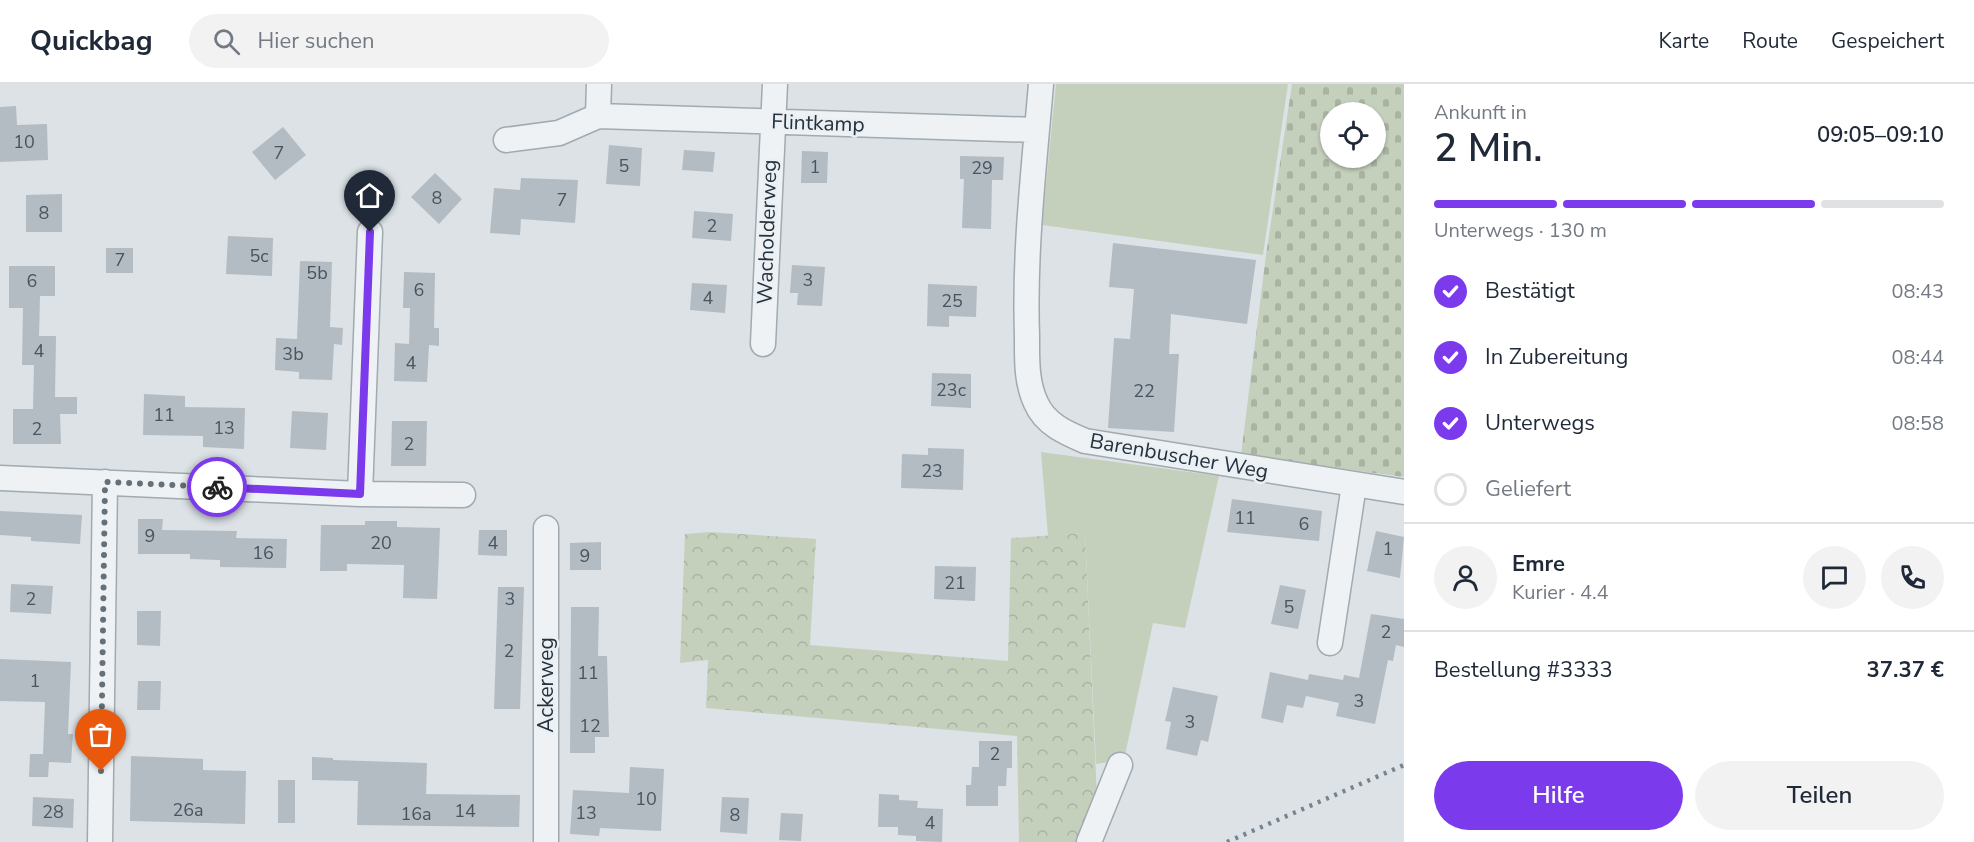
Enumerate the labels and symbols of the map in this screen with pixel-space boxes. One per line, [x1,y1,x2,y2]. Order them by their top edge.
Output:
street label: Flintkamp [771,107,865,139]
house number: 10 [13,130,35,154]
house number: 7 [274,141,284,165]
house number: 5 [619,154,629,178]
house number: 1 [810,155,820,179]
house number: 29 [971,156,993,180]
street label: Wacholderweg [750,159,784,305]
pin [344,170,395,232]
house number: 8 [432,186,442,210]
house number: 7 [557,188,567,212]
house number: 8 [39,201,49,225]
house number: 2 [707,214,717,238]
house number: 5c [249,244,269,268]
house number: 7 [115,248,125,272]
house number: 5b [306,261,328,285]
house number: 3 [803,268,813,292]
house number: 6 [27,269,37,293]
house number: 6 [414,278,424,302]
house number: 4 [703,286,714,310]
house number: 25 [941,289,963,313]
house number: 4 [34,339,45,363]
house number: 3b [282,342,304,366]
house number: 4 [406,351,417,375]
house number: 23c [936,378,966,402]
house number: 22 [1133,379,1155,403]
house number: 11 [153,403,175,427]
house number: 13 [213,416,235,440]
house number: 2 [32,417,42,441]
street label: Barenbuscher Weg [1087,426,1271,486]
house number: 2 [404,432,414,456]
courier [187,457,247,517]
house number: 23 [921,459,943,483]
house number: 11 [1234,506,1256,530]
house number: 6 [1299,512,1309,536]
house number: 9 [145,524,155,548]
house number: 20 [370,531,392,555]
house number: 4 [488,531,499,555]
house number: 1 [1383,537,1393,561]
house number: 16 [252,541,274,565]
house number: 9 [580,544,590,568]
house number: 21 [944,571,966,595]
house number: 2 [26,587,36,611]
house number: 3 [505,587,515,611]
house number: 5 [1284,595,1294,619]
house number: 2 [1381,620,1391,644]
street label: Ackerweg [532,637,560,733]
house number: 2 [504,639,514,663]
house number: 11 [577,661,599,685]
house number: 1 [30,669,40,693]
house number: 3 [1354,689,1364,713]
pin [75,709,126,771]
house number: 3 [1185,710,1195,734]
house number: 12 [579,714,601,738]
house number: 2 [990,742,1000,766]
house number: 10 [635,787,657,811]
house number: 26a [172,798,204,822]
house number: 14 [454,799,476,823]
house number: 28 [42,800,64,824]
house number: 13 [575,801,597,825]
house number: 16a [400,802,432,826]
house number: 8 [730,803,740,827]
house number: 4 [925,811,936,835]

